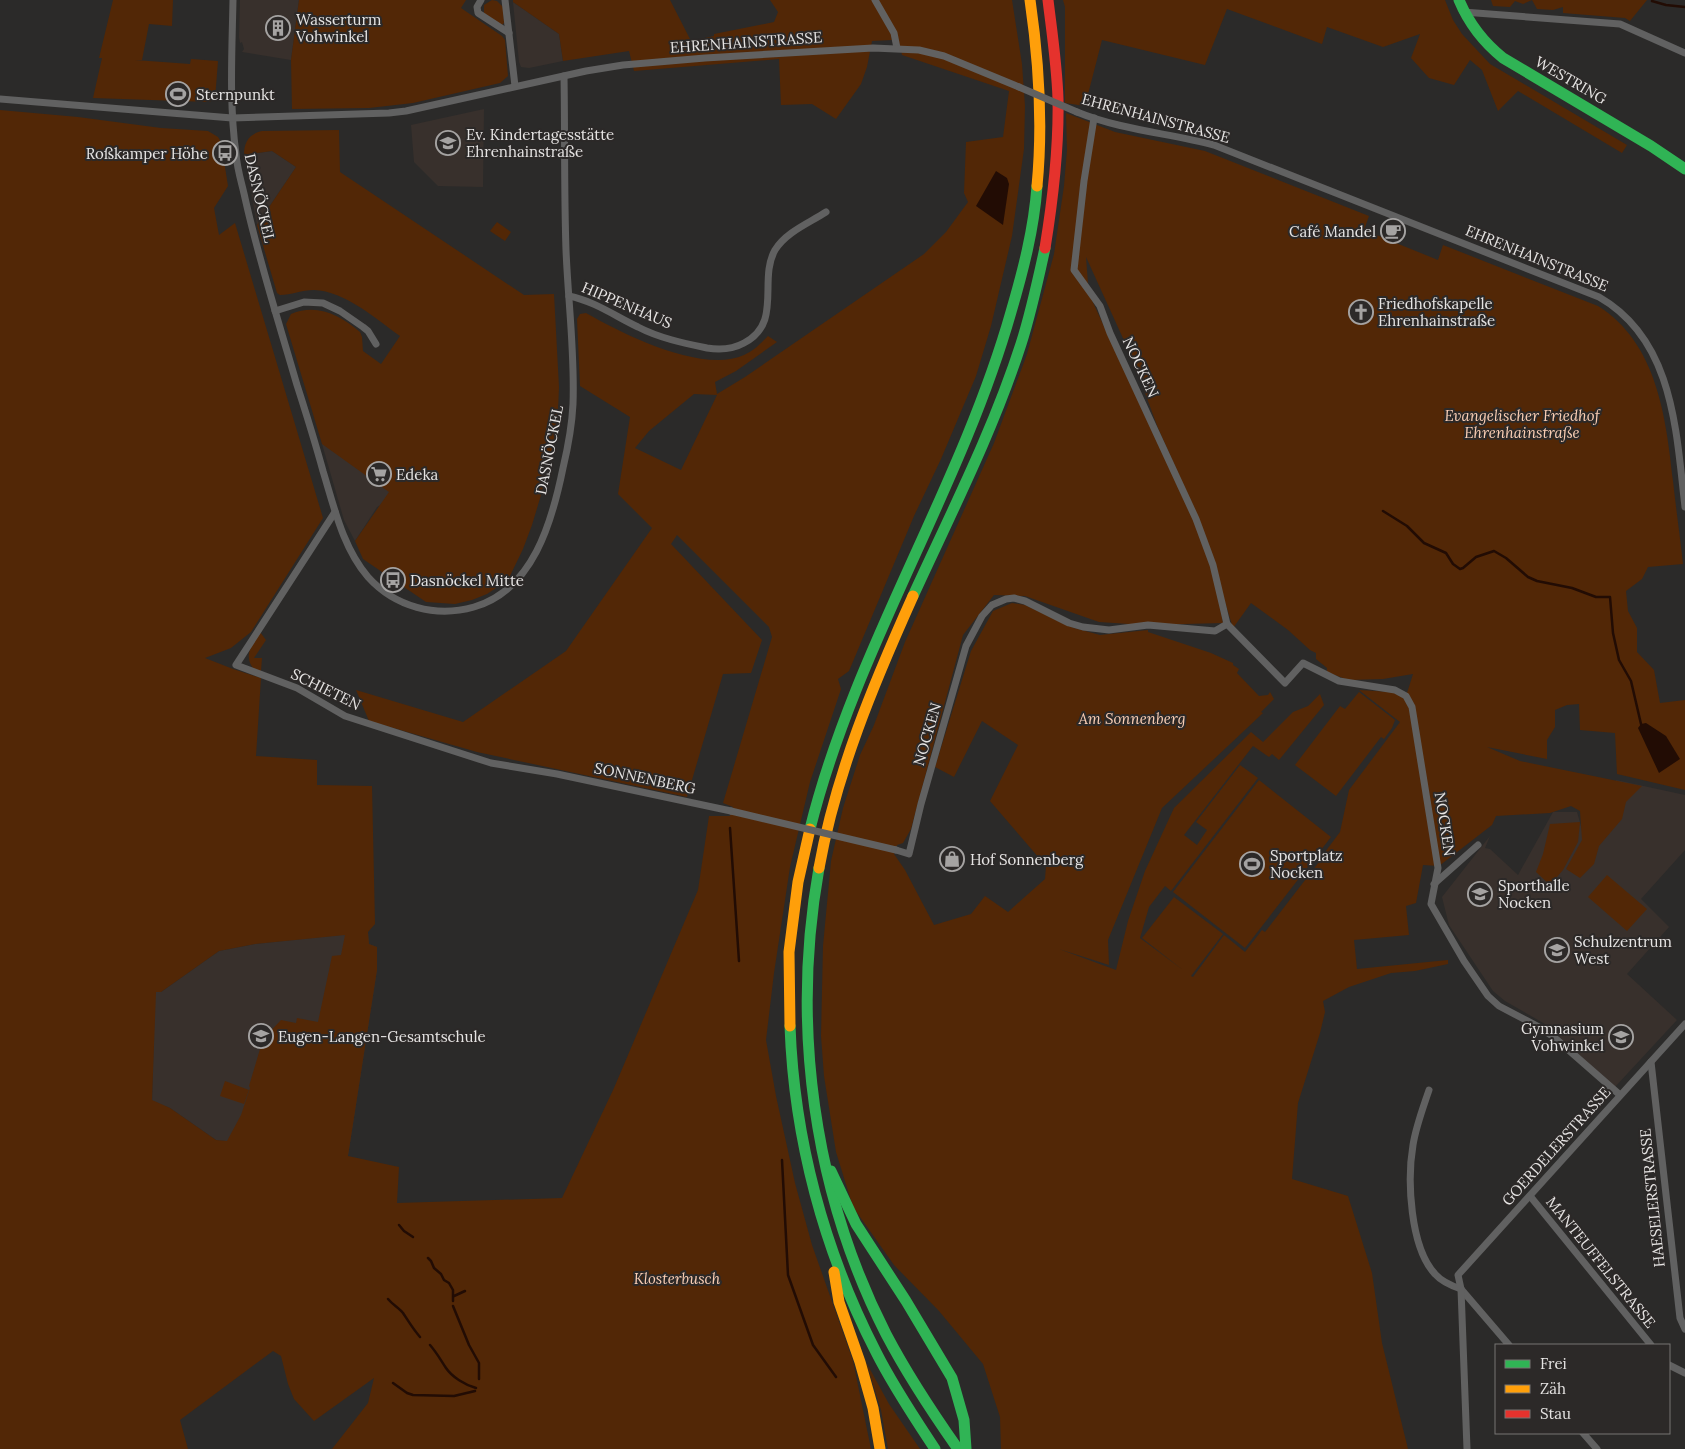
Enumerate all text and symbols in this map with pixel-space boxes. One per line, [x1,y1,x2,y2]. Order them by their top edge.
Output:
place label: Wasserturm Vohwinkel [295,10,381,46]
building icon: Wasserturm Vohwinkel [265,15,291,41]
street label: EHRENHAINSTRASSE [669,27,823,57]
street label: WESTRING [1532,52,1611,108]
sports icon: Sternpunkt [165,81,191,107]
place label: Sternpunkt [196,85,275,104]
street label: EHRENHAINSTRASSE [1080,89,1232,147]
place label: Ev. Kindertagesstätte Ehrenhainstraße [466,125,614,161]
school or university icon: Ev. Kindertagesstätte Ehrenhainstraße [435,130,461,156]
bus stop icon: Roßkamper Höhe [212,140,238,166]
place label: Roßkamper Höhe [86,144,208,163]
street label: DASNÖCKEL [241,152,280,245]
cafe icon: Café Mandel [1380,218,1406,244]
street label: EHRENHAINSTRASSE [1463,221,1611,295]
place label: Café Mandel [1289,222,1376,241]
street label: HIPPENHAUS [579,277,675,333]
place label: Friedhofskapelle Ehrenhainstraße [1378,294,1495,330]
church icon: Friedhofskapelle Ehrenhainstraße [1348,299,1374,325]
street label: NOCKEN [1119,334,1163,400]
street label: DASNÖCKEL [531,403,567,496]
park label: Evangelischer Friedhof Ehrenhainstraße [1444,406,1601,442]
supermarket icon: Edeka [366,461,392,487]
place label: Edeka [396,465,438,484]
bus stop icon: Dasnöckel Mitte [380,567,406,593]
place label: Dasnöckel Mitte [410,571,524,590]
street label: SCHIETEN [288,664,364,714]
street label: NOCKEN [909,700,945,768]
park label: Am Sonnenberg [1078,709,1185,728]
street label: SONNENBERG [593,758,698,798]
street label: NOCKEN [1431,791,1459,857]
shop icon: Hof Sonnenberg [939,846,965,872]
place label: Sportplatz Nocken [1270,846,1343,882]
place label: Hof Sonnenberg [970,850,1084,869]
sports icon: Sportplatz Nocken [1239,851,1265,877]
place label: Sporthalle Nocken [1498,876,1570,912]
school or university icon: Sporthalle Nocken [1467,881,1493,907]
place label: Schulzentrum West [1574,932,1672,968]
school or university icon: Schulzentrum West [1544,937,1570,963]
place label: Gymnasium Vohwinkel [1521,1019,1604,1055]
school or university icon: Eugen-Langen-Gesamtschule [248,1023,274,1049]
school or university icon: Gymnasium Vohwinkel [1608,1024,1634,1050]
place label: Eugen-Langen-Gesamtschule [278,1027,486,1046]
street label: GOERDELERSTRASSE [1498,1083,1614,1209]
street label: HAESELERSTRASSE [1635,1128,1669,1268]
street label: MANTEUFFELSTRASSE [1542,1193,1660,1331]
park label: Klosterbusch [634,1269,721,1288]
legend [1495,1344,1670,1434]
text: Frei [1540,1354,1567,1373]
text: Zäh [1540,1379,1566,1398]
text: Stau [1540,1404,1571,1423]

